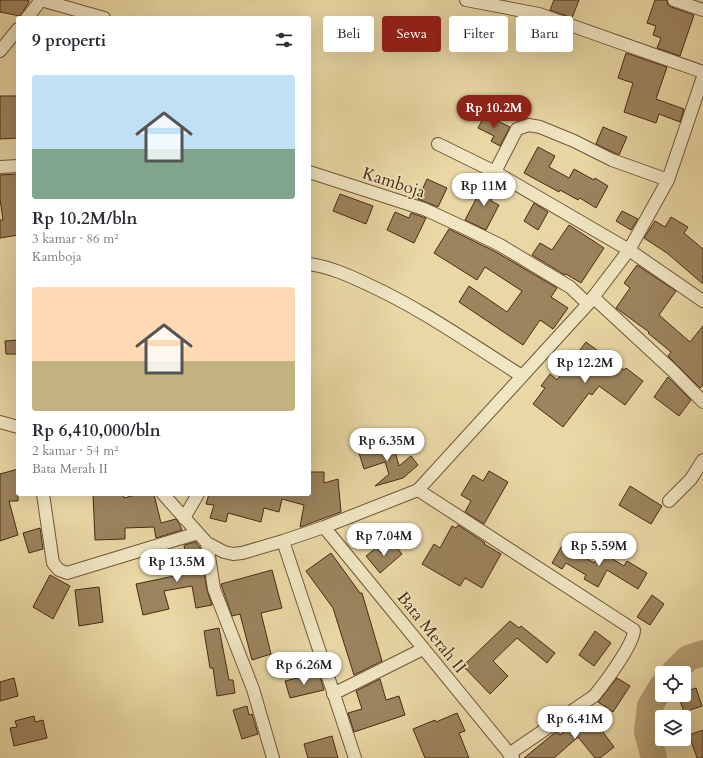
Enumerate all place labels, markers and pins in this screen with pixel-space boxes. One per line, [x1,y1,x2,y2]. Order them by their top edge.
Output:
pin: Rp 10.2M [453,95,535,129]
pin: Rp 11M [451,173,517,207]
pin: Rp 12.2M [544,350,626,384]
pin: Rp 6.35M [346,428,428,462]
pin: Rp 7.04M [343,523,425,557]
pin: Rp 5.59M [558,533,640,567]
pin: Rp 13.5M [136,549,218,583]
pin: Rp 6.26M [263,652,345,686]
pin: Rp 6.41M [534,706,616,740]

